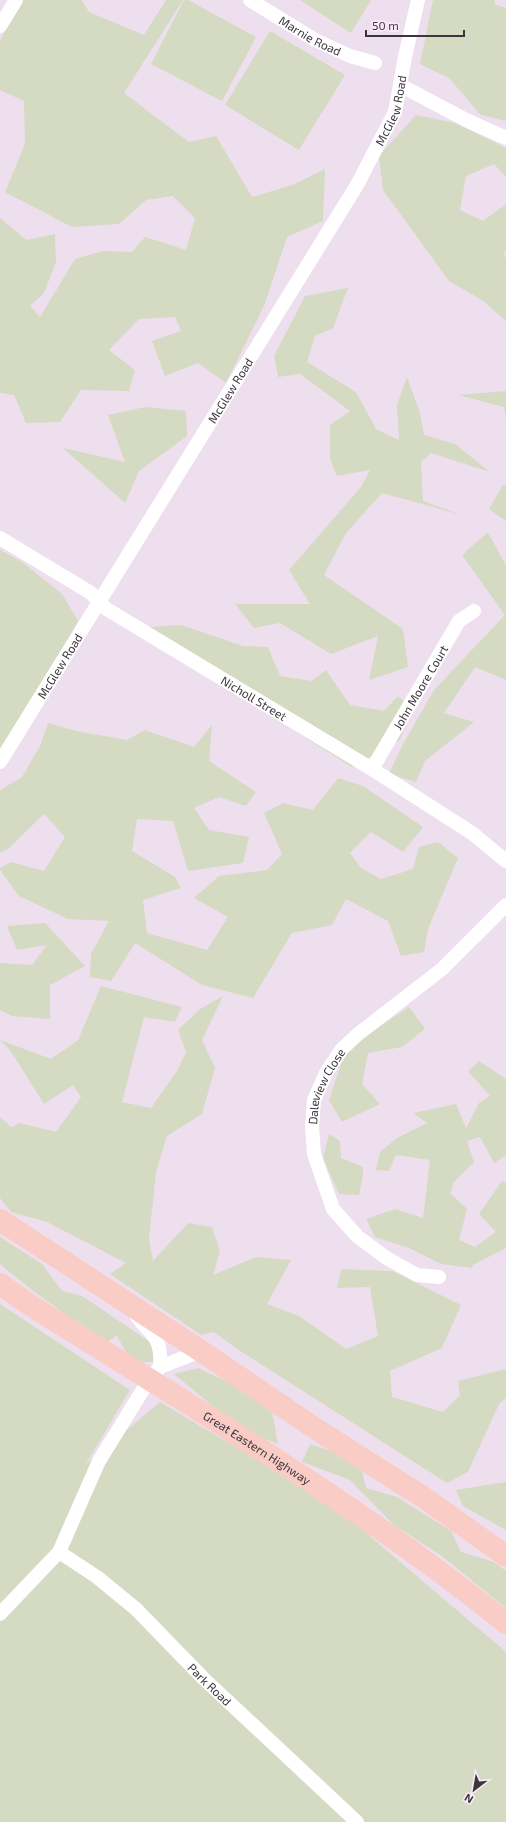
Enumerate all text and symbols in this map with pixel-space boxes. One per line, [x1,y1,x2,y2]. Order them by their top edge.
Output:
scale bar [366,12,464,38]
street label: Marnie Road [277,13,343,58]
text: 50 m [372,18,399,32]
street label: McGlew Road [372,74,409,148]
street label: McGlew Road [205,355,255,426]
street label: McGlew Road [34,631,85,701]
street label: John Moore Court [390,642,451,732]
street label: Nicholl Street [219,673,290,723]
street label: Daleview Close [305,1045,348,1125]
street label: Great Eastern Highway [201,1408,314,1488]
street label: Park Road [185,1660,235,1708]
north arrow [454,1770,494,1810]
text: N [462,1791,475,1807]

